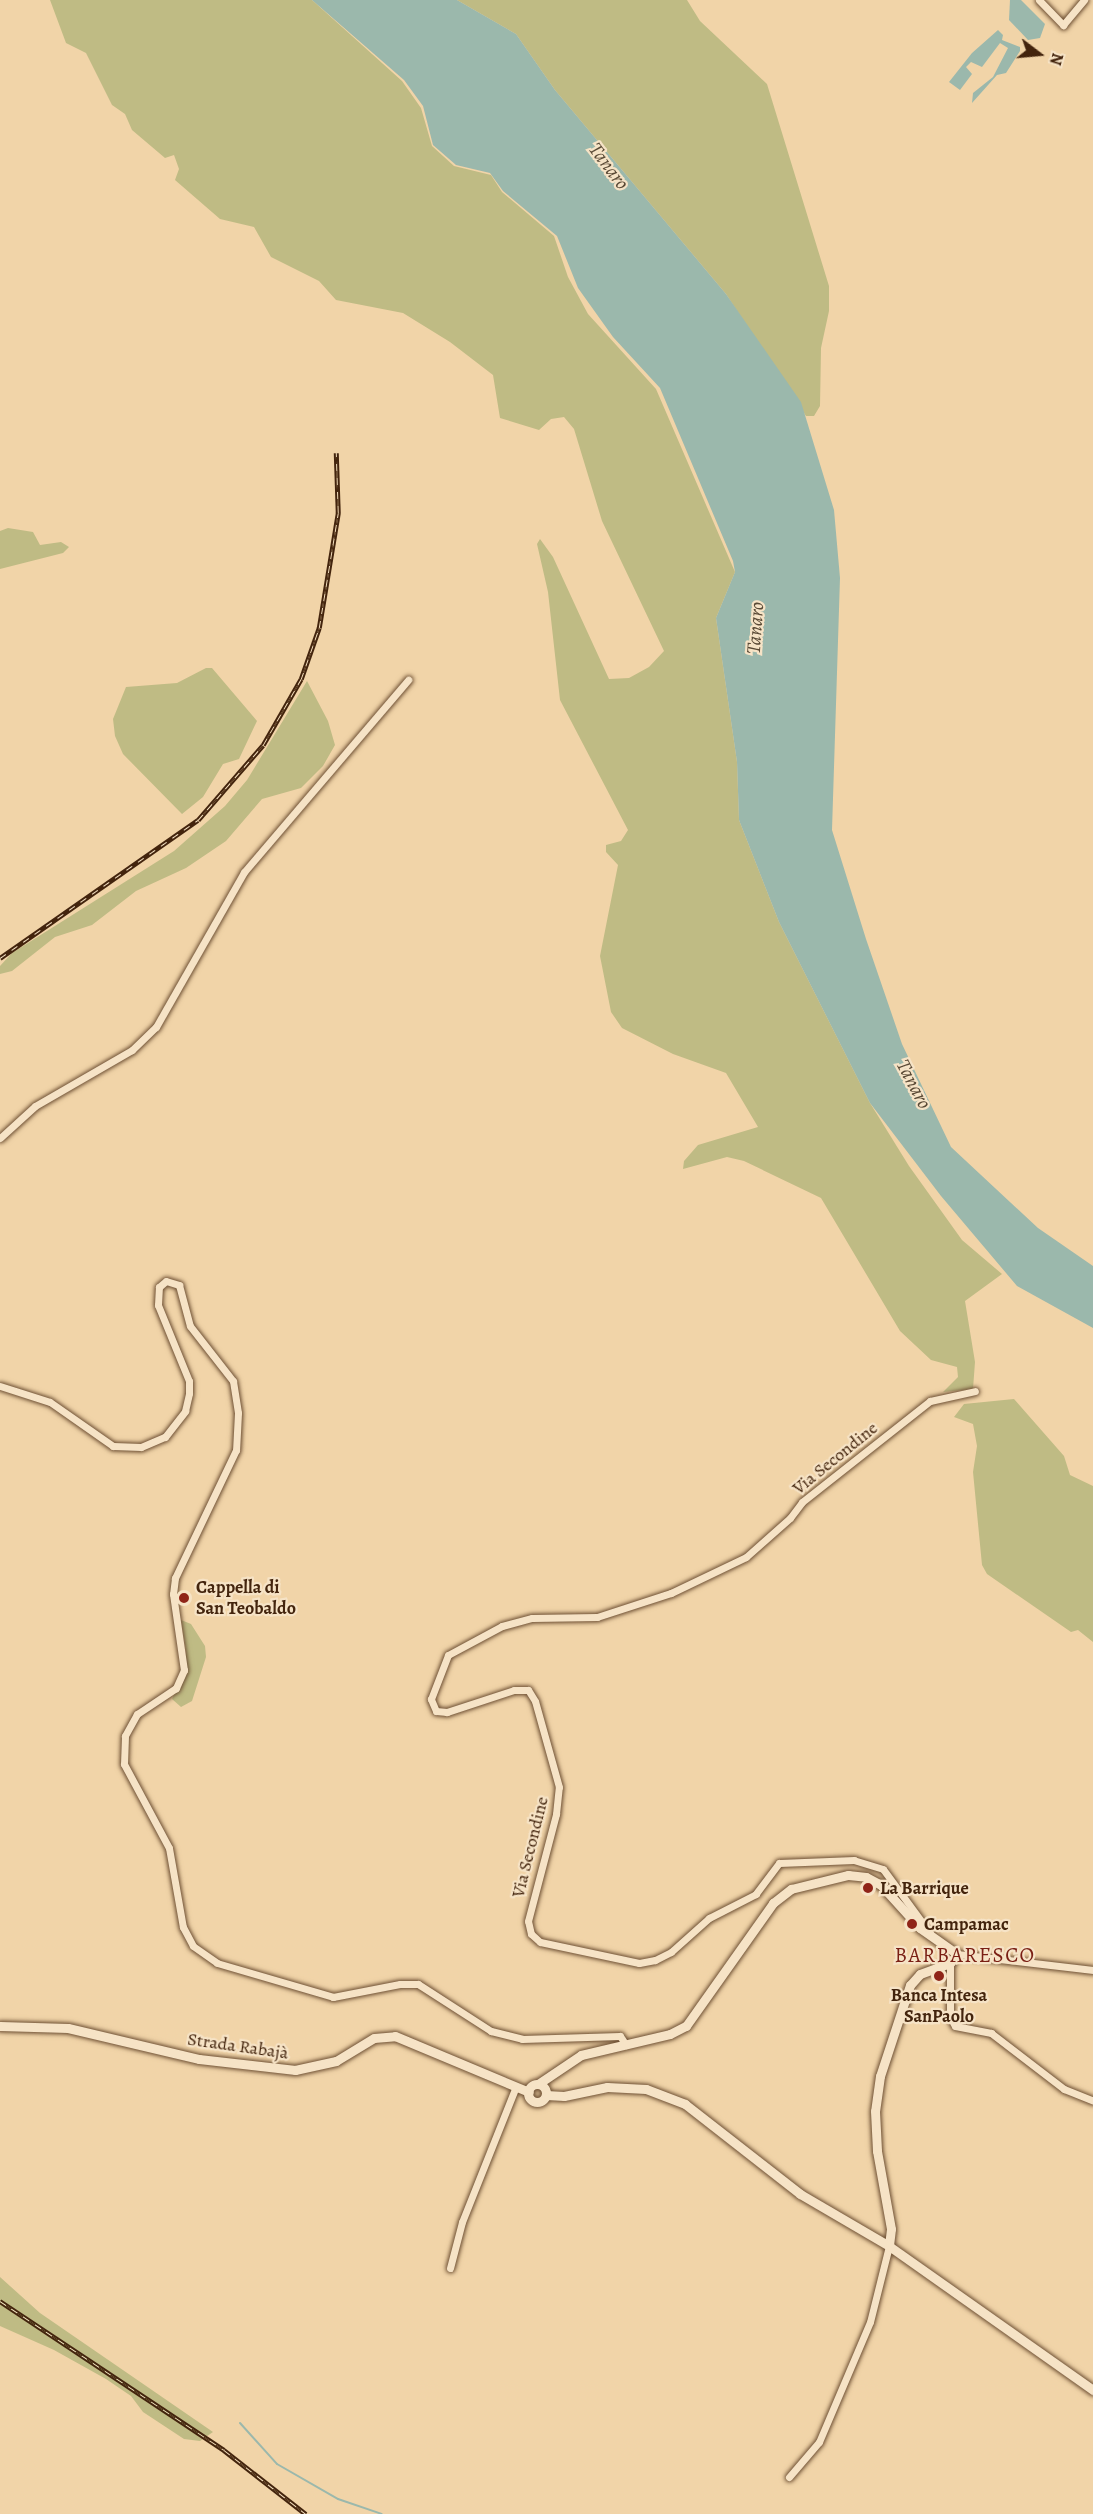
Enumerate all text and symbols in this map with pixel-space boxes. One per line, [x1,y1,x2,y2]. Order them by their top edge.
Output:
north arrow [1009,24,1069,84]
text: N [1044,50,1068,68]
water label: Tanaro [584,138,634,194]
water label: Tanaro [741,601,769,655]
water label: Tanaro [891,1055,937,1113]
street label: Via Secondine [788,1417,882,1499]
place label: Cappella di San Teobaldo [196,1577,296,1620]
marker: Cappella di San Teobaldo [177,1591,191,1605]
street label: Via Secondine [507,1794,553,1900]
place label: La Barrique [880,1877,969,1899]
marker: La Barrique [861,1881,875,1895]
place label: Campamac [924,1913,1009,1935]
marker: Campamac [905,1917,919,1931]
district label: BARBARESCO [894,1942,1036,1968]
marker: Banca Intesa SanPaolo [932,1969,946,1983]
place label: Banca Intesa SanPaolo [891,1985,987,2028]
street label: Strada Rabajà [186,2028,290,2064]

